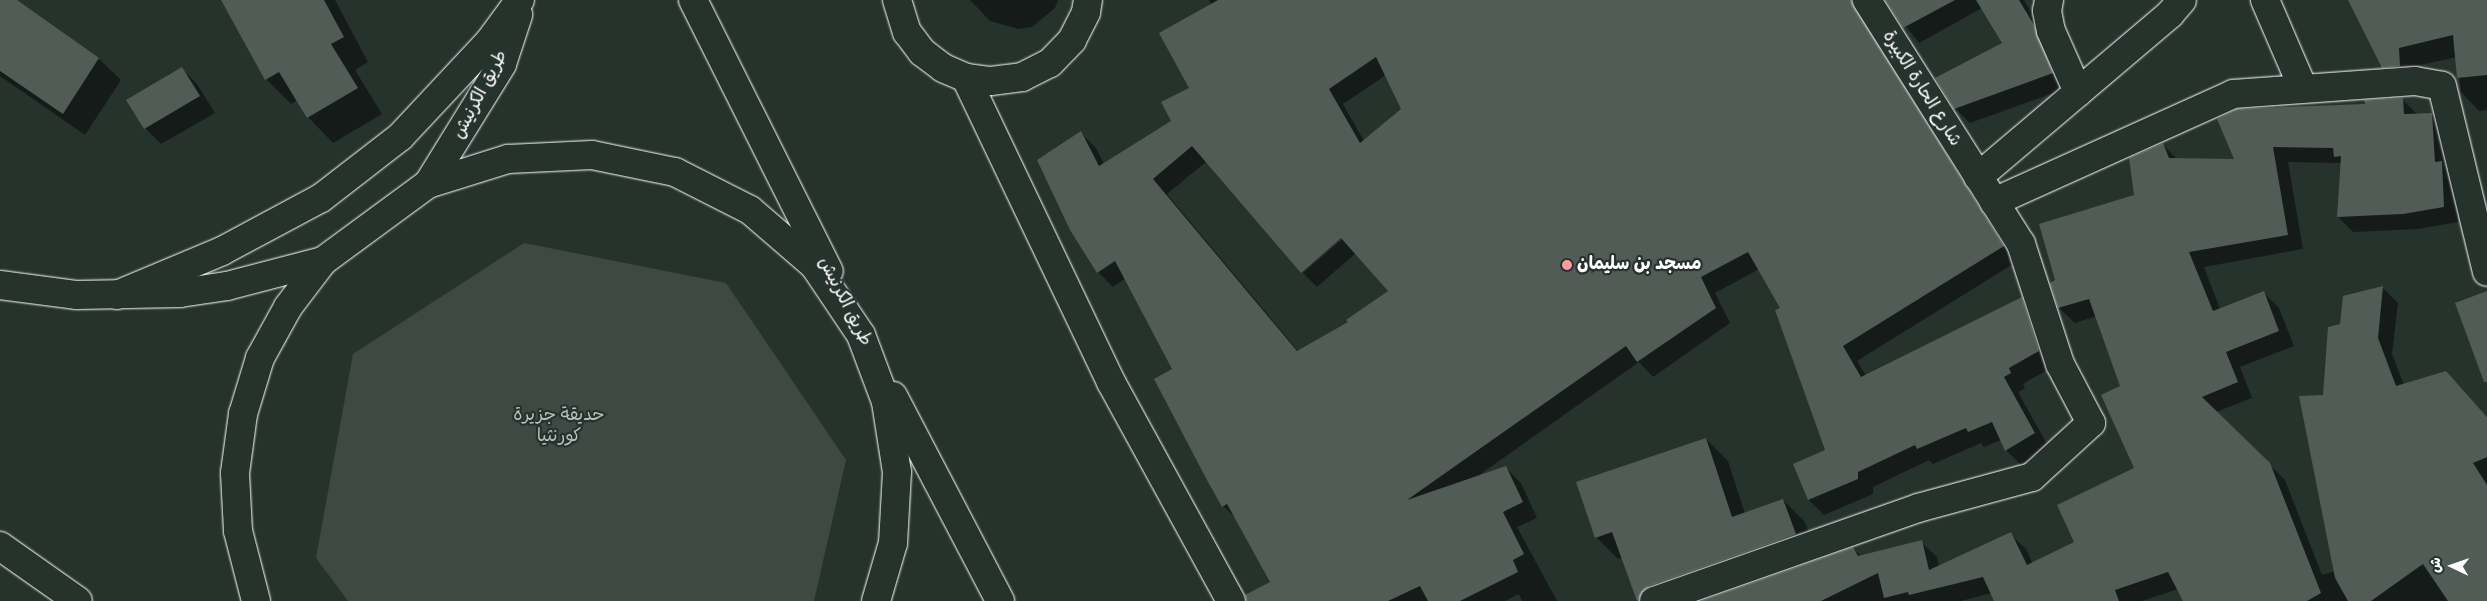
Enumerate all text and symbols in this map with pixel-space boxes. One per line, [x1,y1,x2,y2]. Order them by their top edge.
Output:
street label: شارع الحارة الكبيرة [1877,27,1965,151]
street label: طريق الكرنيش [449,47,513,143]
street label: طريق الكرنيش [812,254,876,350]
place label: مسجد بن سليمان [1577,254,1701,276]
marker: مسجد بن سليمان [1561,259,1573,271]
park label: حديقة جزيرة كورنثيا [513,406,605,448]
north arrow [2427,541,2477,591]
text: ش [2426,557,2447,573]

